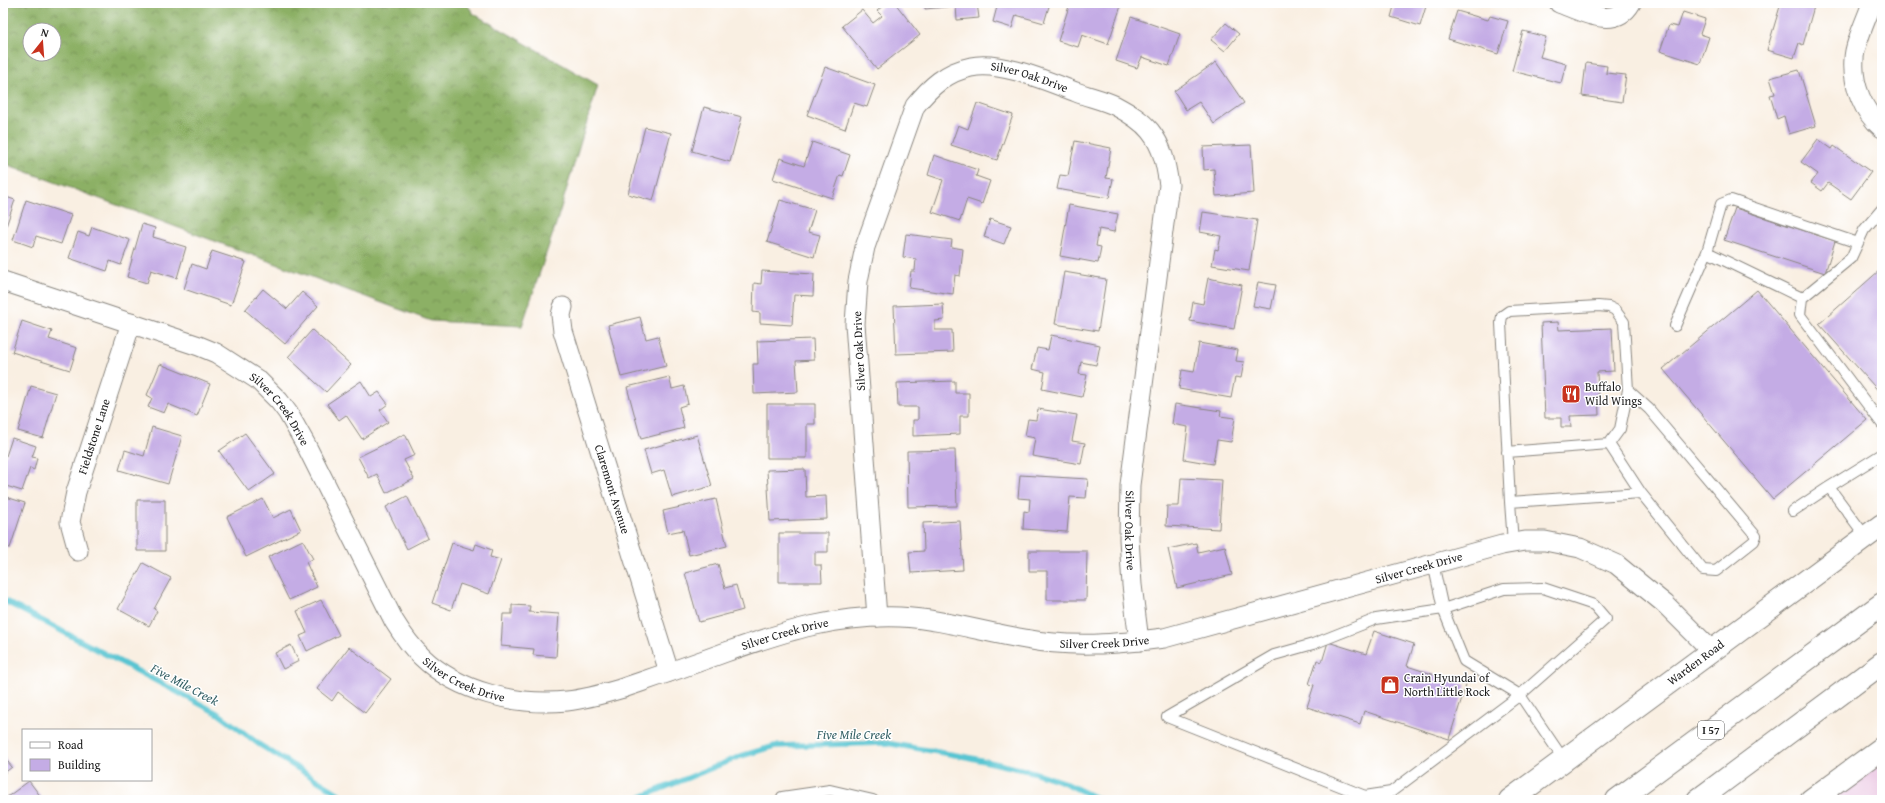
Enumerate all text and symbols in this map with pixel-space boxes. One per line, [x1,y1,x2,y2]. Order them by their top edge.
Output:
north arrow [22,22,62,62]
text: N [39,24,51,41]
street label: Silver Oak Drive [990,57,1071,96]
street label: Silver Oak Drive [848,310,869,391]
street label: Silver Creek Drive [246,368,314,449]
place label: Buffalo Wild Wings [1585,378,1642,409]
restaurant icon: Buffalo Wild Wings [1560,383,1582,405]
street label: Fieldstone Lane [73,396,114,476]
street label: Claremont Avenue [591,442,635,536]
street label: Silver Oak Drive [1121,490,1140,571]
street label: Silver Creek Drive [1373,547,1465,588]
street label: Silver Creek Drive [739,613,830,654]
street label: Silver Creek Drive [1059,631,1151,652]
street label: Warden Road [1664,635,1728,689]
street label: Silver Creek Drive [419,653,507,706]
water label: Five Mile Creek [147,658,222,710]
place label: Crain Hyundai of North Little Rock [1404,669,1491,700]
shop icon: Crain Hyundai of North Little Rock [1379,674,1401,696]
road number: I 57 [1698,721,1724,739]
water label: Five Mile Creek [816,725,891,744]
legend [22,729,152,781]
text: Road [58,736,84,753]
text: Building [58,756,101,773]

